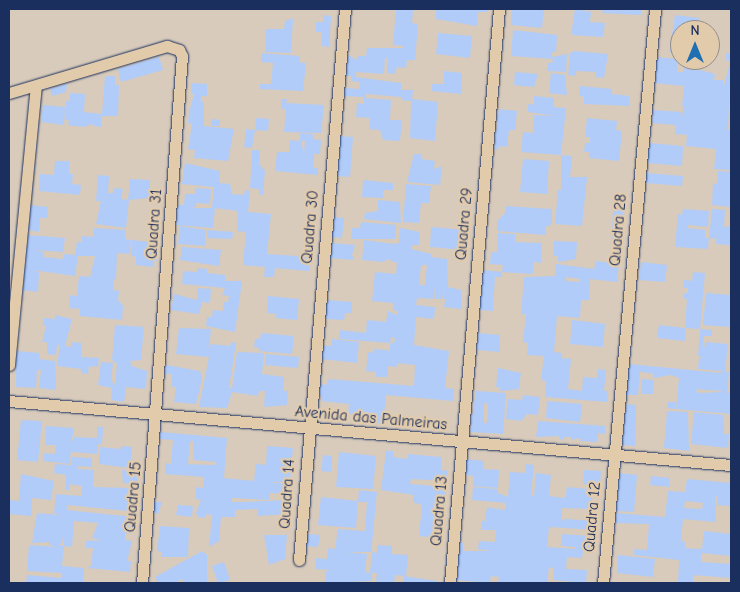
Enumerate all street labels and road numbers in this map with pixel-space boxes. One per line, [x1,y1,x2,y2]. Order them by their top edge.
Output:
street label: Quadra 29 [451,187,477,261]
street label: Quadra 31 [142,188,166,260]
street label: Quadra 30 [297,189,323,265]
street label: Quadra 28 [605,193,631,267]
street label: Avenida das Palmeiras [294,402,448,434]
street label: Quadra 14 [275,458,299,530]
street label: Quadra 15 [120,461,146,533]
street label: Quadra 13 [426,475,452,547]
street label: Quadra 12 [579,481,605,553]

